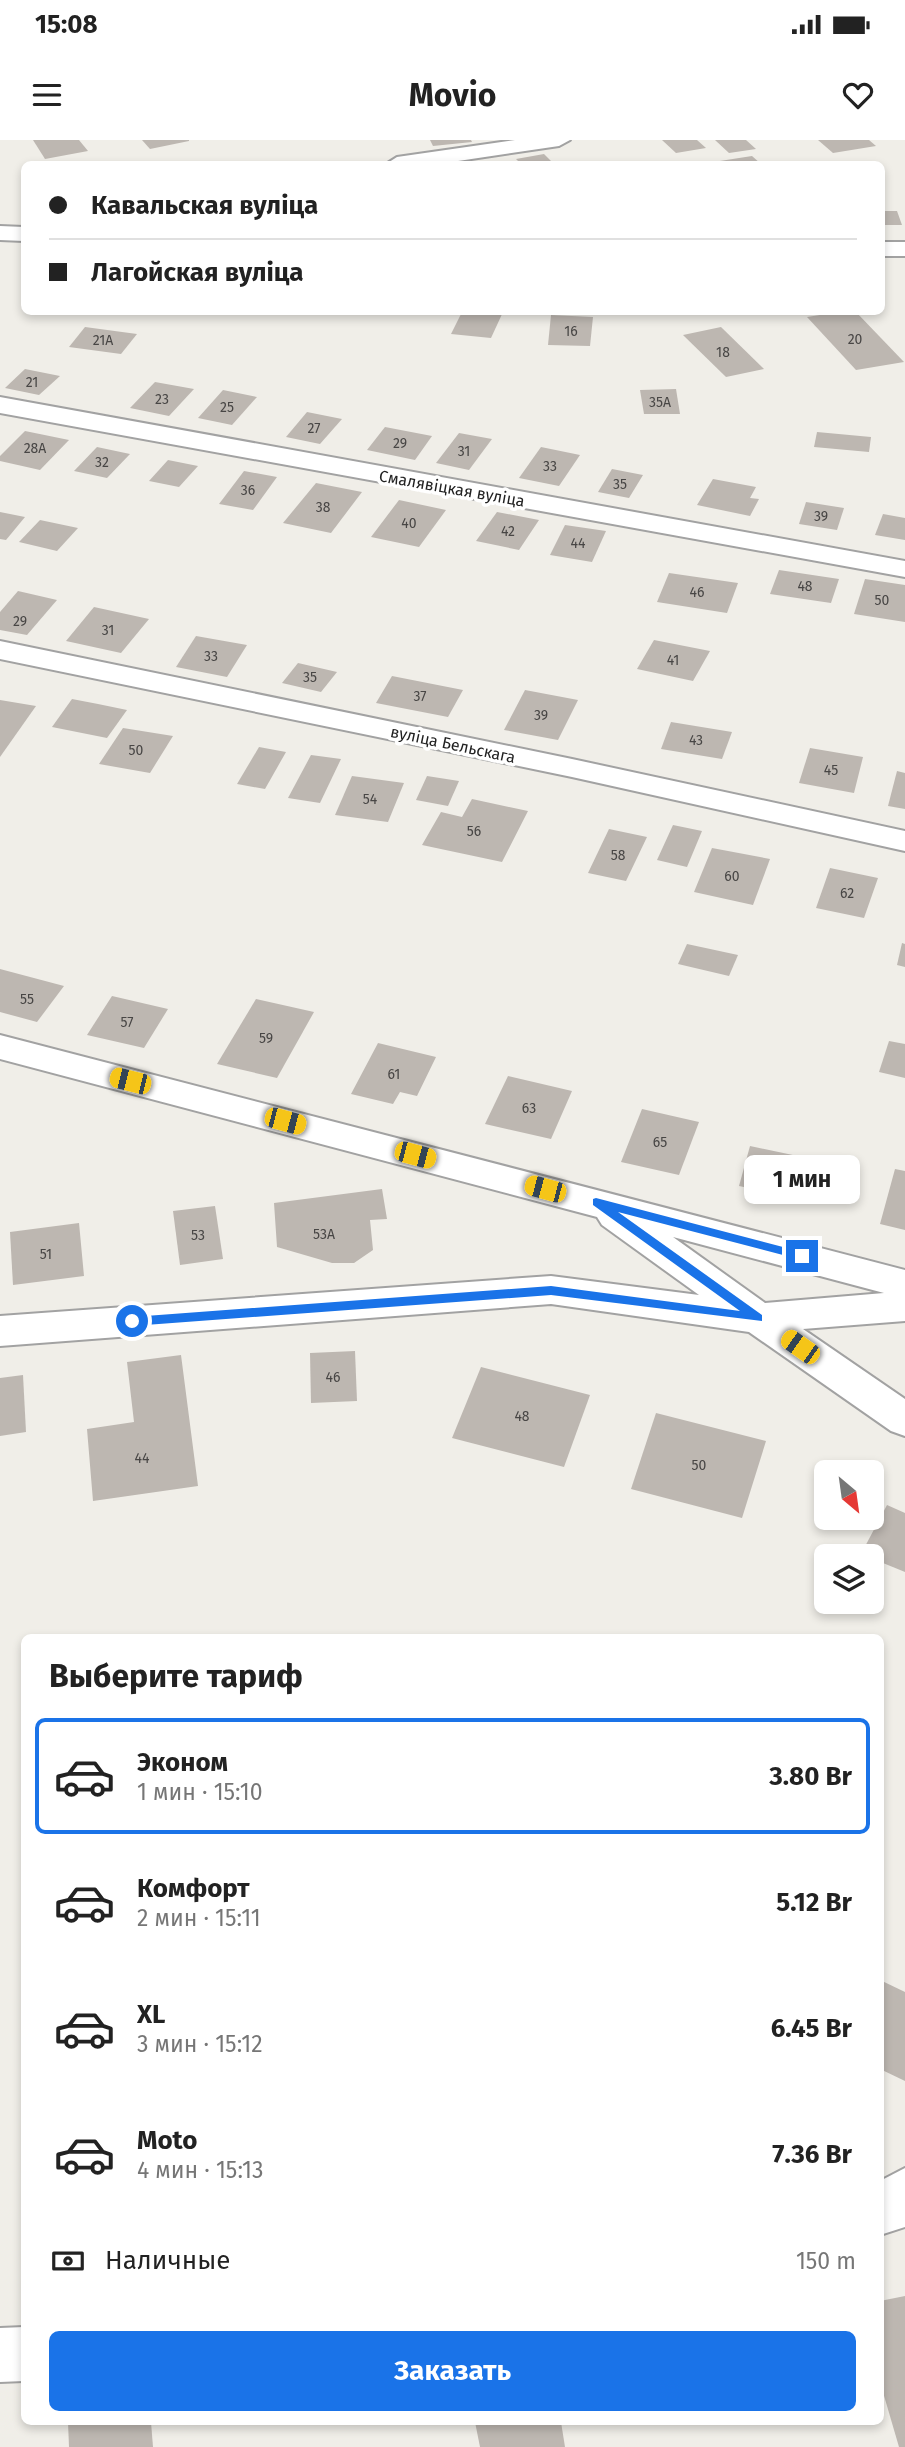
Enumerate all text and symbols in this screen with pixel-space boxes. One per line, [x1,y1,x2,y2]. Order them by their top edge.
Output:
text: 15:08 [35,9,98,40]
icon: menu [28,76,66,114]
text: Movio [409,76,496,114]
icon: heart [839,76,877,114]
text: Кавальская вуліца [91,190,318,221]
text: Лагойская вуліца [91,257,304,288]
house number: 16 [564,323,578,340]
house number: 20 [848,331,863,348]
house number: 21А [93,332,113,349]
house number: 18 [716,344,730,361]
house number: 21 [26,374,38,391]
house number: 23 [155,391,169,408]
house number: 35А [649,394,671,411]
house number: 25 [220,399,234,416]
house number: 27 [307,420,321,437]
house number: 29 [393,435,407,452]
house number: 28А [24,440,46,457]
house number: 31 [458,443,470,460]
house number: 32 [95,454,109,471]
house number: 33 [543,458,557,475]
street label: Смалявіцкая вуліца [378,466,526,511]
house number: 35 [613,476,627,493]
house number: 36 [241,482,255,499]
house number: 38 [316,499,331,516]
house number: 39 [814,508,828,525]
house number: 40 [401,515,417,532]
house number: 42 [501,523,515,540]
house number: 44 [571,535,586,552]
house number: 48 [797,578,813,595]
house number: 46 [690,584,704,601]
house number: 50 [875,592,890,609]
house number: 29 [13,613,27,630]
house number: 31 [102,622,114,639]
house number: 33 [204,648,218,665]
house number: 41 [667,652,679,669]
house number: 35 [303,669,317,686]
house number: 37 [413,688,427,705]
house number: 39 [534,707,548,724]
street label: вуліца Бельскага [389,722,517,767]
house number: 43 [689,732,703,749]
house number: 50 [129,742,144,759]
house number: 45 [824,762,838,779]
house number: 54 [363,791,378,808]
house number: 56 [467,823,481,840]
house number: 58 [611,847,626,864]
house number: 60 [724,868,740,885]
house number: 62 [840,885,854,902]
house number: 55 [20,991,34,1008]
house number: 57 [121,1014,133,1031]
house number: 59 [259,1030,273,1047]
car [108,1066,153,1096]
house number: 61 [388,1066,400,1083]
house number: 63 [522,1100,536,1117]
car [262,1105,309,1137]
house number: 65 [653,1134,667,1151]
car [392,1139,439,1171]
callout: 1 мин [744,1154,860,1204]
text: 1 мин [773,1165,831,1193]
car [522,1173,569,1205]
house number: 53А [313,1226,335,1243]
house number: 53 [191,1227,205,1244]
route end [786,1240,818,1272]
house number: 51 [40,1246,52,1263]
route start [116,1305,148,1337]
car [777,1326,824,1368]
house number: 46 [326,1369,340,1386]
house number: 48 [514,1408,530,1425]
house number: 44 [135,1450,150,1467]
house number: 50 [692,1457,707,1474]
north arrow [814,1460,884,1530]
map controls [814,1460,884,1614]
button: layers [814,1544,884,1614]
text: Выберите тариф [49,1657,303,1695]
icon: car [53,1745,116,1808]
text: Эконом [137,1747,228,1778]
text: 3.80 Br [769,1761,852,1792]
text: 1 мин · 15:10 [137,1778,263,1806]
icon: car [53,1871,116,1934]
text: Комфорт [137,1873,250,1904]
text: 5.12 Br [776,1887,852,1918]
text: 2 мин · 15:11 [137,1904,261,1932]
icon: car [53,1997,116,2060]
text: XL [137,1999,165,2030]
text: 6.45 Br [771,2013,852,2044]
text: 3 мин · 15:12 [137,2030,263,2058]
icon: car [53,2123,116,2186]
text: Moto [137,2125,197,2156]
text: 7.36 Br [772,2139,852,2170]
text: 4 мин · 15:13 [137,2156,263,2184]
icon: cash [49,2242,87,2280]
text: Наличные [105,2245,230,2276]
text: 150 m [796,2247,856,2275]
button: Заказать [49,2331,856,2411]

